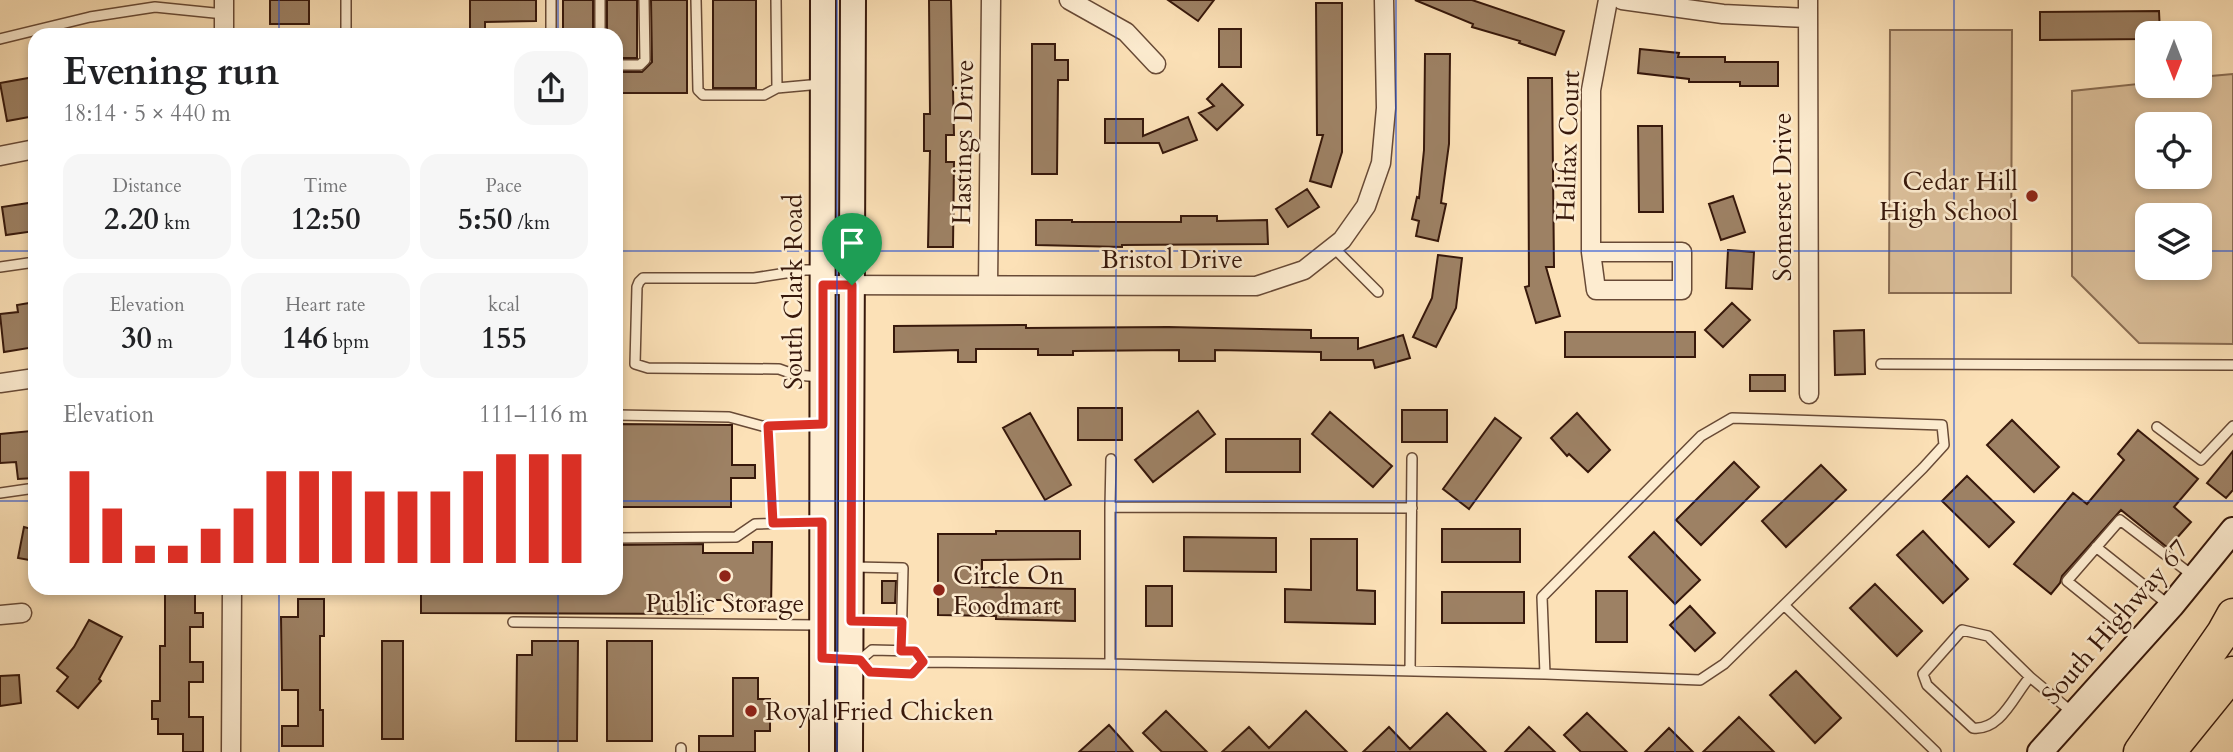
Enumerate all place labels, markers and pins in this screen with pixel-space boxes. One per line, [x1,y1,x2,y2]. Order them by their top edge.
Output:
place label: Cedar Hill High School [1879,164,2018,229]
marker: Cedar Hill High School [2024,188,2040,204]
pin [822,213,882,285]
place label: Circle On Foodmart [953,558,1064,623]
marker: Public Storage [717,568,733,584]
marker: Circle On Foodmart [931,582,947,598]
place label: Public Storage [646,586,804,621]
place label: Royal Fried Chicken [765,694,994,729]
marker: Royal Fried Chicken [743,703,759,719]

